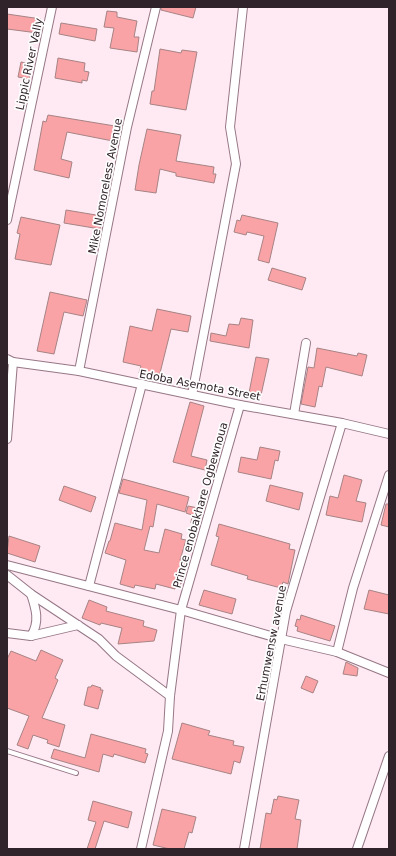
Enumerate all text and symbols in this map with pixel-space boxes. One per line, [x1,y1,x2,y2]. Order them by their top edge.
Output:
street label: Lippic River Vally [13,16,46,111]
street label: Mike Nomoreless Avenue [86,117,125,255]
street label: Edoba Asemota Street [138,367,262,404]
street label: Prince enobakhare Ogbewnoua [171,421,230,590]
street label: Erhumwensw avenue [254,584,289,702]

